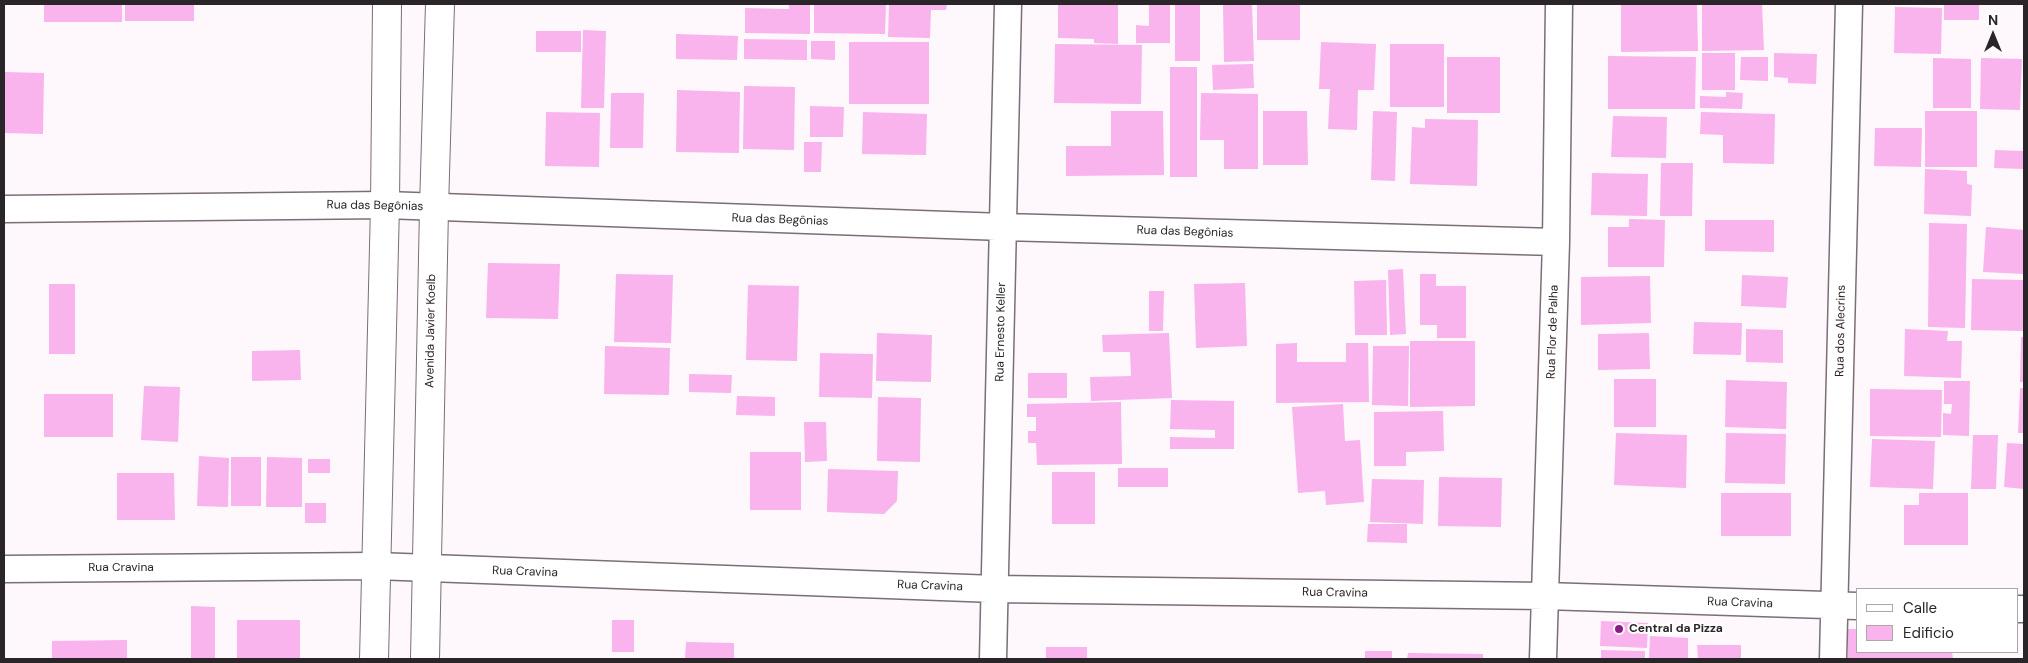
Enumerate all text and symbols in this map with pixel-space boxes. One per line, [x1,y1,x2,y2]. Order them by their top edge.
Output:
north arrow [1968,10,2018,60]
text: N [1988,11,1998,29]
street label: Rua das Begônias [326,198,424,214]
street label: Rua das Begônias [731,211,829,229]
street label: Rua das Begônias [1136,223,1234,241]
street label: Avenida Javier Koelb [423,274,439,388]
street label: Rua Ernesto Keller [993,282,1009,382]
street label: Rua Flor de Palha [1544,285,1562,379]
street label: Rua dos Alecrins [1833,285,1849,377]
street label: Rua Cravina [88,561,154,575]
street label: Rua Cravina [492,564,558,580]
street label: Rua Cravina [897,578,963,594]
street label: Rua Cravina [1302,585,1368,601]
legend [1856,588,2018,653]
street label: Rua Cravina [1707,595,1773,611]
text: Calle [1903,598,1937,618]
place label: Central da Pizza [1629,622,1723,636]
marker: Central da Pizza [1613,623,1625,635]
text: Edificio [1903,623,1954,643]

